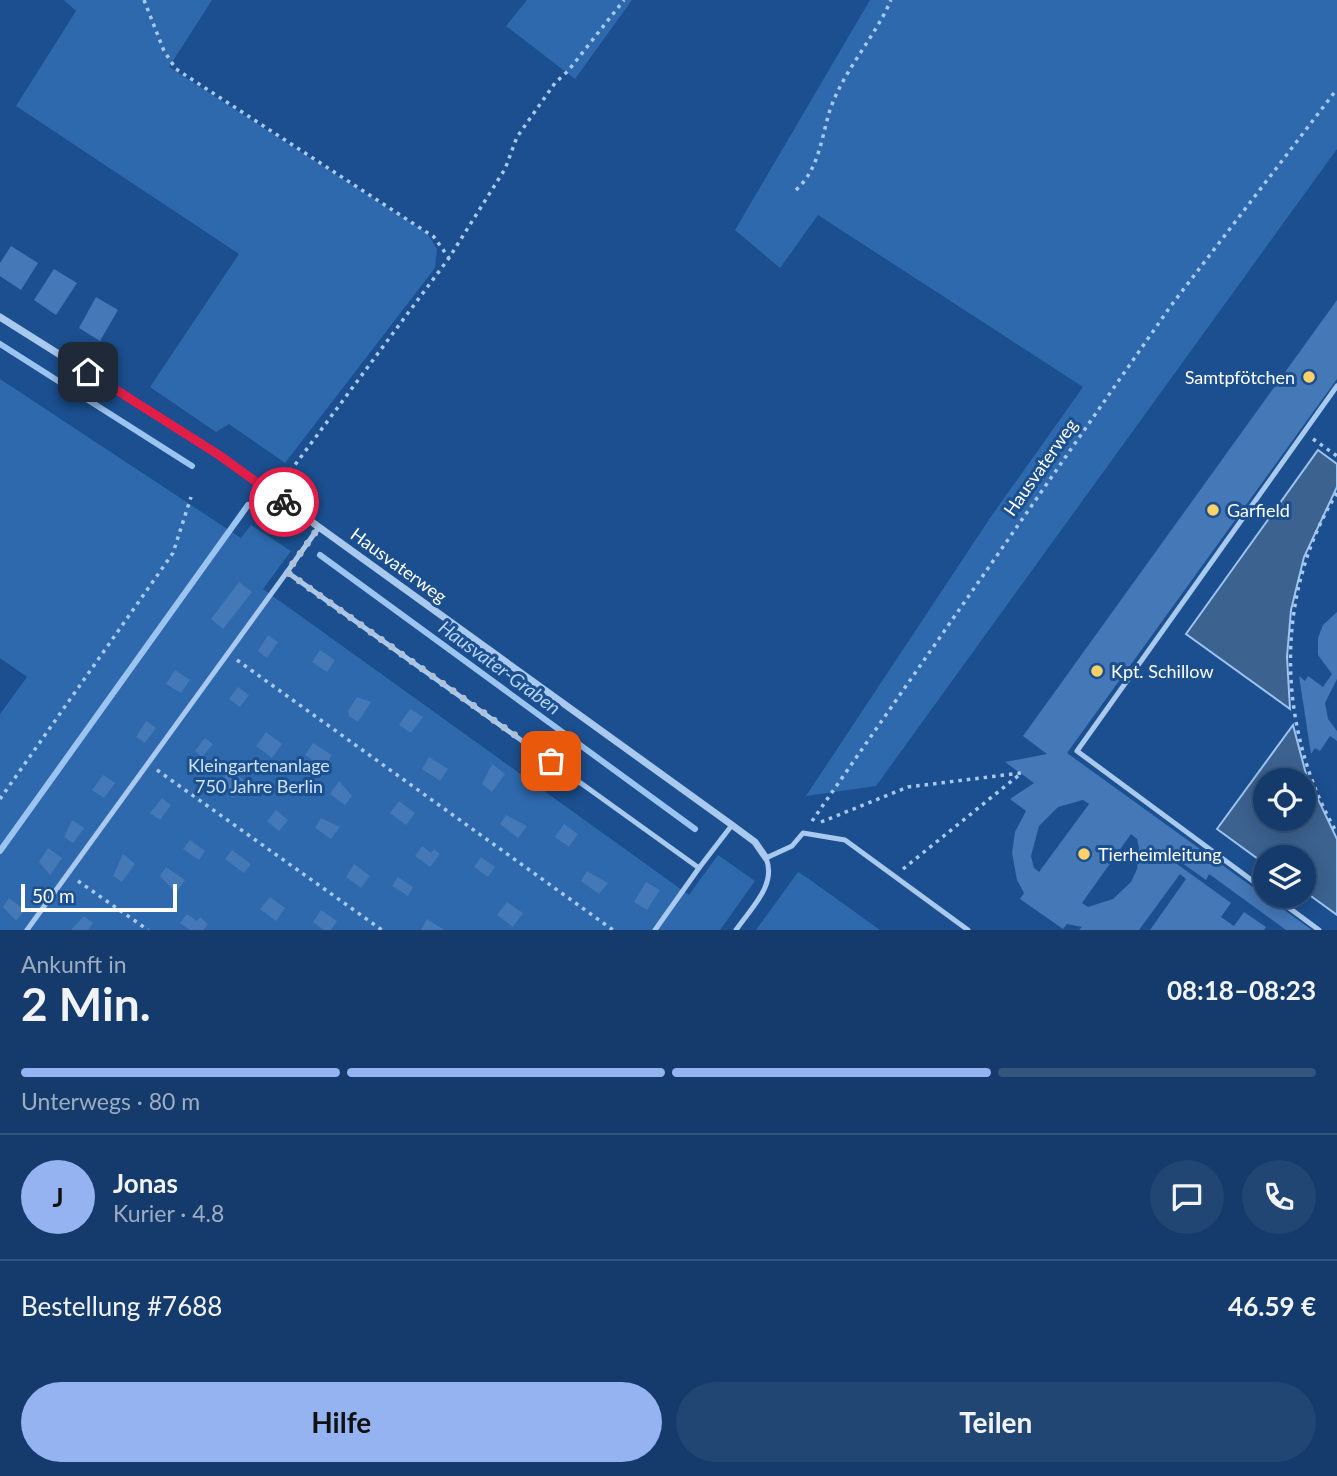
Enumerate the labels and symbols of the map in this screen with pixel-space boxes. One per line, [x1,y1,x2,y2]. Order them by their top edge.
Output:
pin [58,342,118,402]
place label: Samtpfötchen [1185,366,1295,388]
marker: Samtpfötchen [1301,369,1317,385]
street label: Hausvaterweg [998,414,1082,520]
courier [249,467,319,537]
place label: Garfield [1227,499,1290,521]
marker: Garfield [1205,502,1221,518]
street label: Hausvaterweg [347,523,451,607]
water label: Hausvater-Graben [435,615,565,719]
place label: Kpt. Schillow [1111,660,1214,682]
marker: Kpt. Schillow [1089,663,1105,679]
pin [521,731,581,791]
park label: Kleingartenanlage 750 Jahre Berlin [188,754,330,797]
place label: Tierheimleitung [1098,843,1222,865]
marker: Tierheimleitung [1076,846,1092,862]
scale bar [21,881,177,913]

